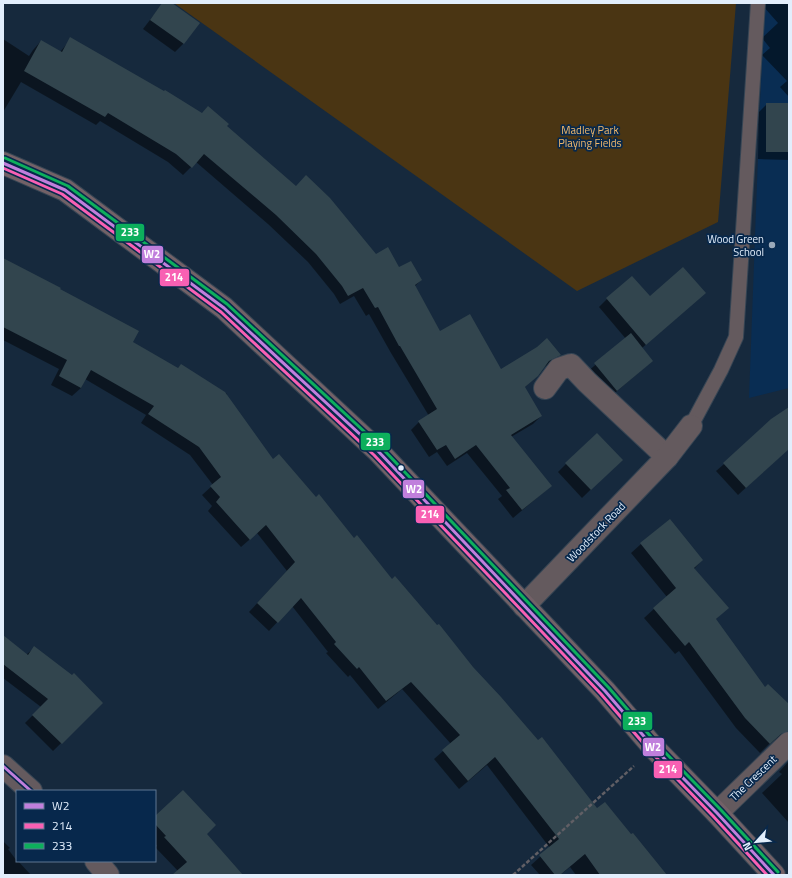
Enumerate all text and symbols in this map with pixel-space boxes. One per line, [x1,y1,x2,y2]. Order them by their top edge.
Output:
park label: Madley Park Playing Fields [558,122,622,151]
line badge: 233 [115,223,145,242]
text: 233 [121,224,139,240]
place label: Wood Green School [707,231,764,260]
marker: Wood Green School [767,240,777,250]
line badge: W2 [141,245,164,264]
text: W2 [144,246,160,262]
line badge: 214 [159,268,190,287]
text: 214 [165,269,183,285]
line badge: 233 [360,432,391,451]
text: 233 [366,434,384,450]
unlabelled marker [396,463,406,473]
line badge: W2 [402,479,425,499]
text: W2 [406,481,422,497]
street label: Woodstock Road [563,498,629,566]
line badge: 214 [415,505,445,524]
text: 214 [421,506,439,522]
line badge: 233 [622,711,653,731]
text: 233 [628,713,646,729]
line badge: W2 [642,737,665,757]
text: W2 [645,739,661,755]
street label: The Crescent [726,751,780,805]
line badge: 214 [653,760,683,779]
text: 214 [659,761,677,777]
legend [16,790,156,862]
text: W2 [52,796,69,815]
text: 214 [52,816,72,835]
north arrow [736,822,776,862]
text: 233 [52,836,72,855]
text: N [738,840,756,854]

